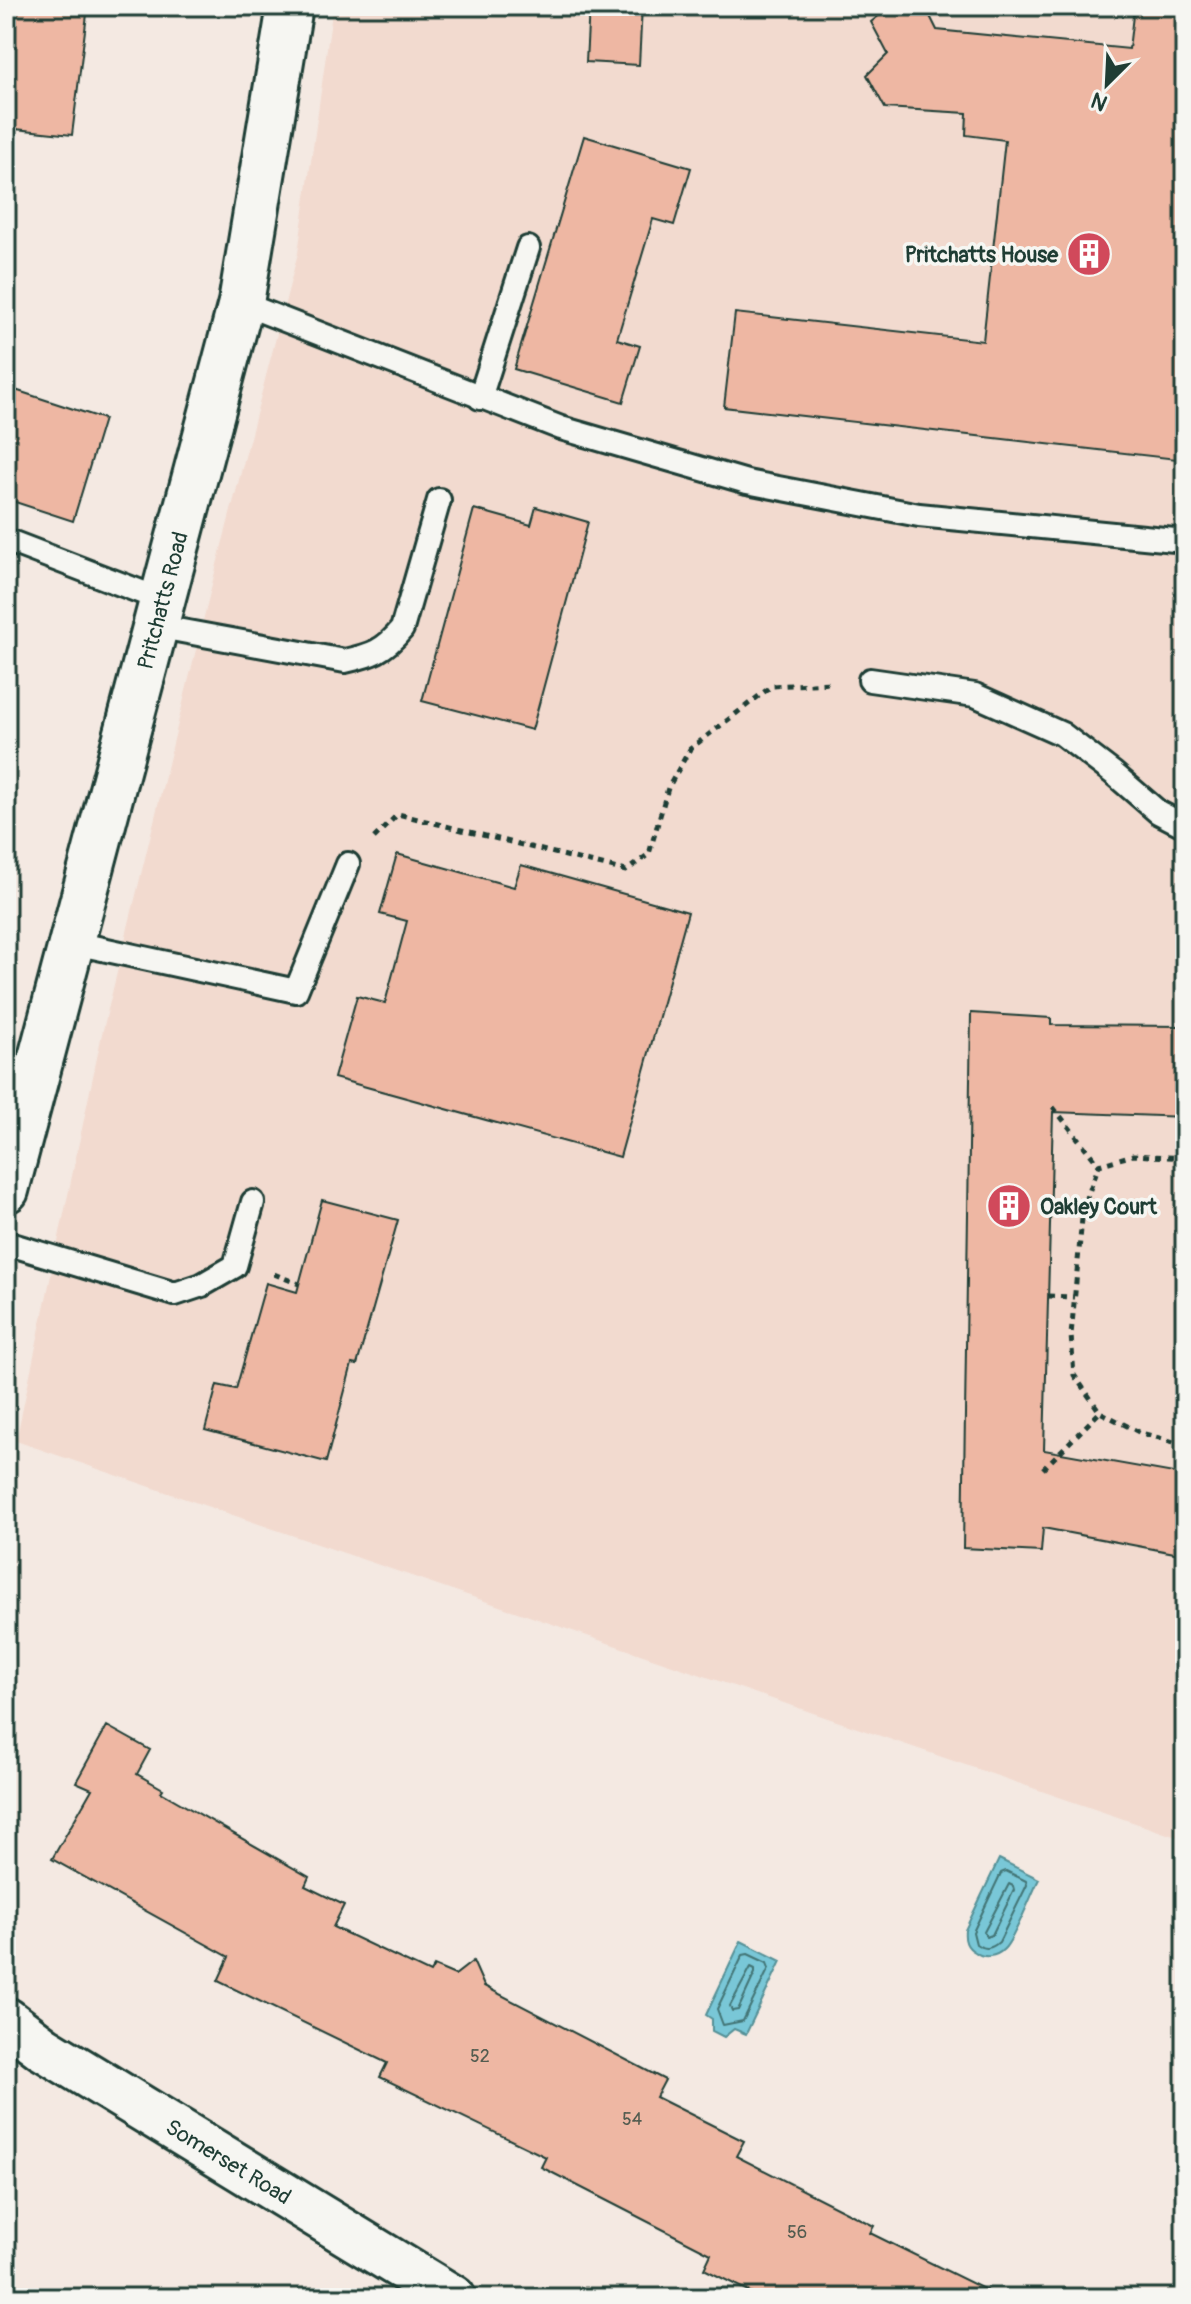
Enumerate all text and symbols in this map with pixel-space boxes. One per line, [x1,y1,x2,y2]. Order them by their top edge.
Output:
north arrow [1067,44,1147,124]
text: N [1087,85,1112,117]
building icon: Pritchatts House [1065,230,1113,278]
place label: Pritchatts House [905,241,1059,269]
street label: Pritchatts Road [132,529,195,673]
building icon: Oakley Court [985,1182,1033,1230]
place label: Oakley Court [1040,1193,1158,1221]
house number: 52 [470,2045,490,2068]
house number: 54 [622,2108,643,2131]
street label: Somerset Road [160,2113,296,2211]
house number: 56 [787,2221,807,2244]

